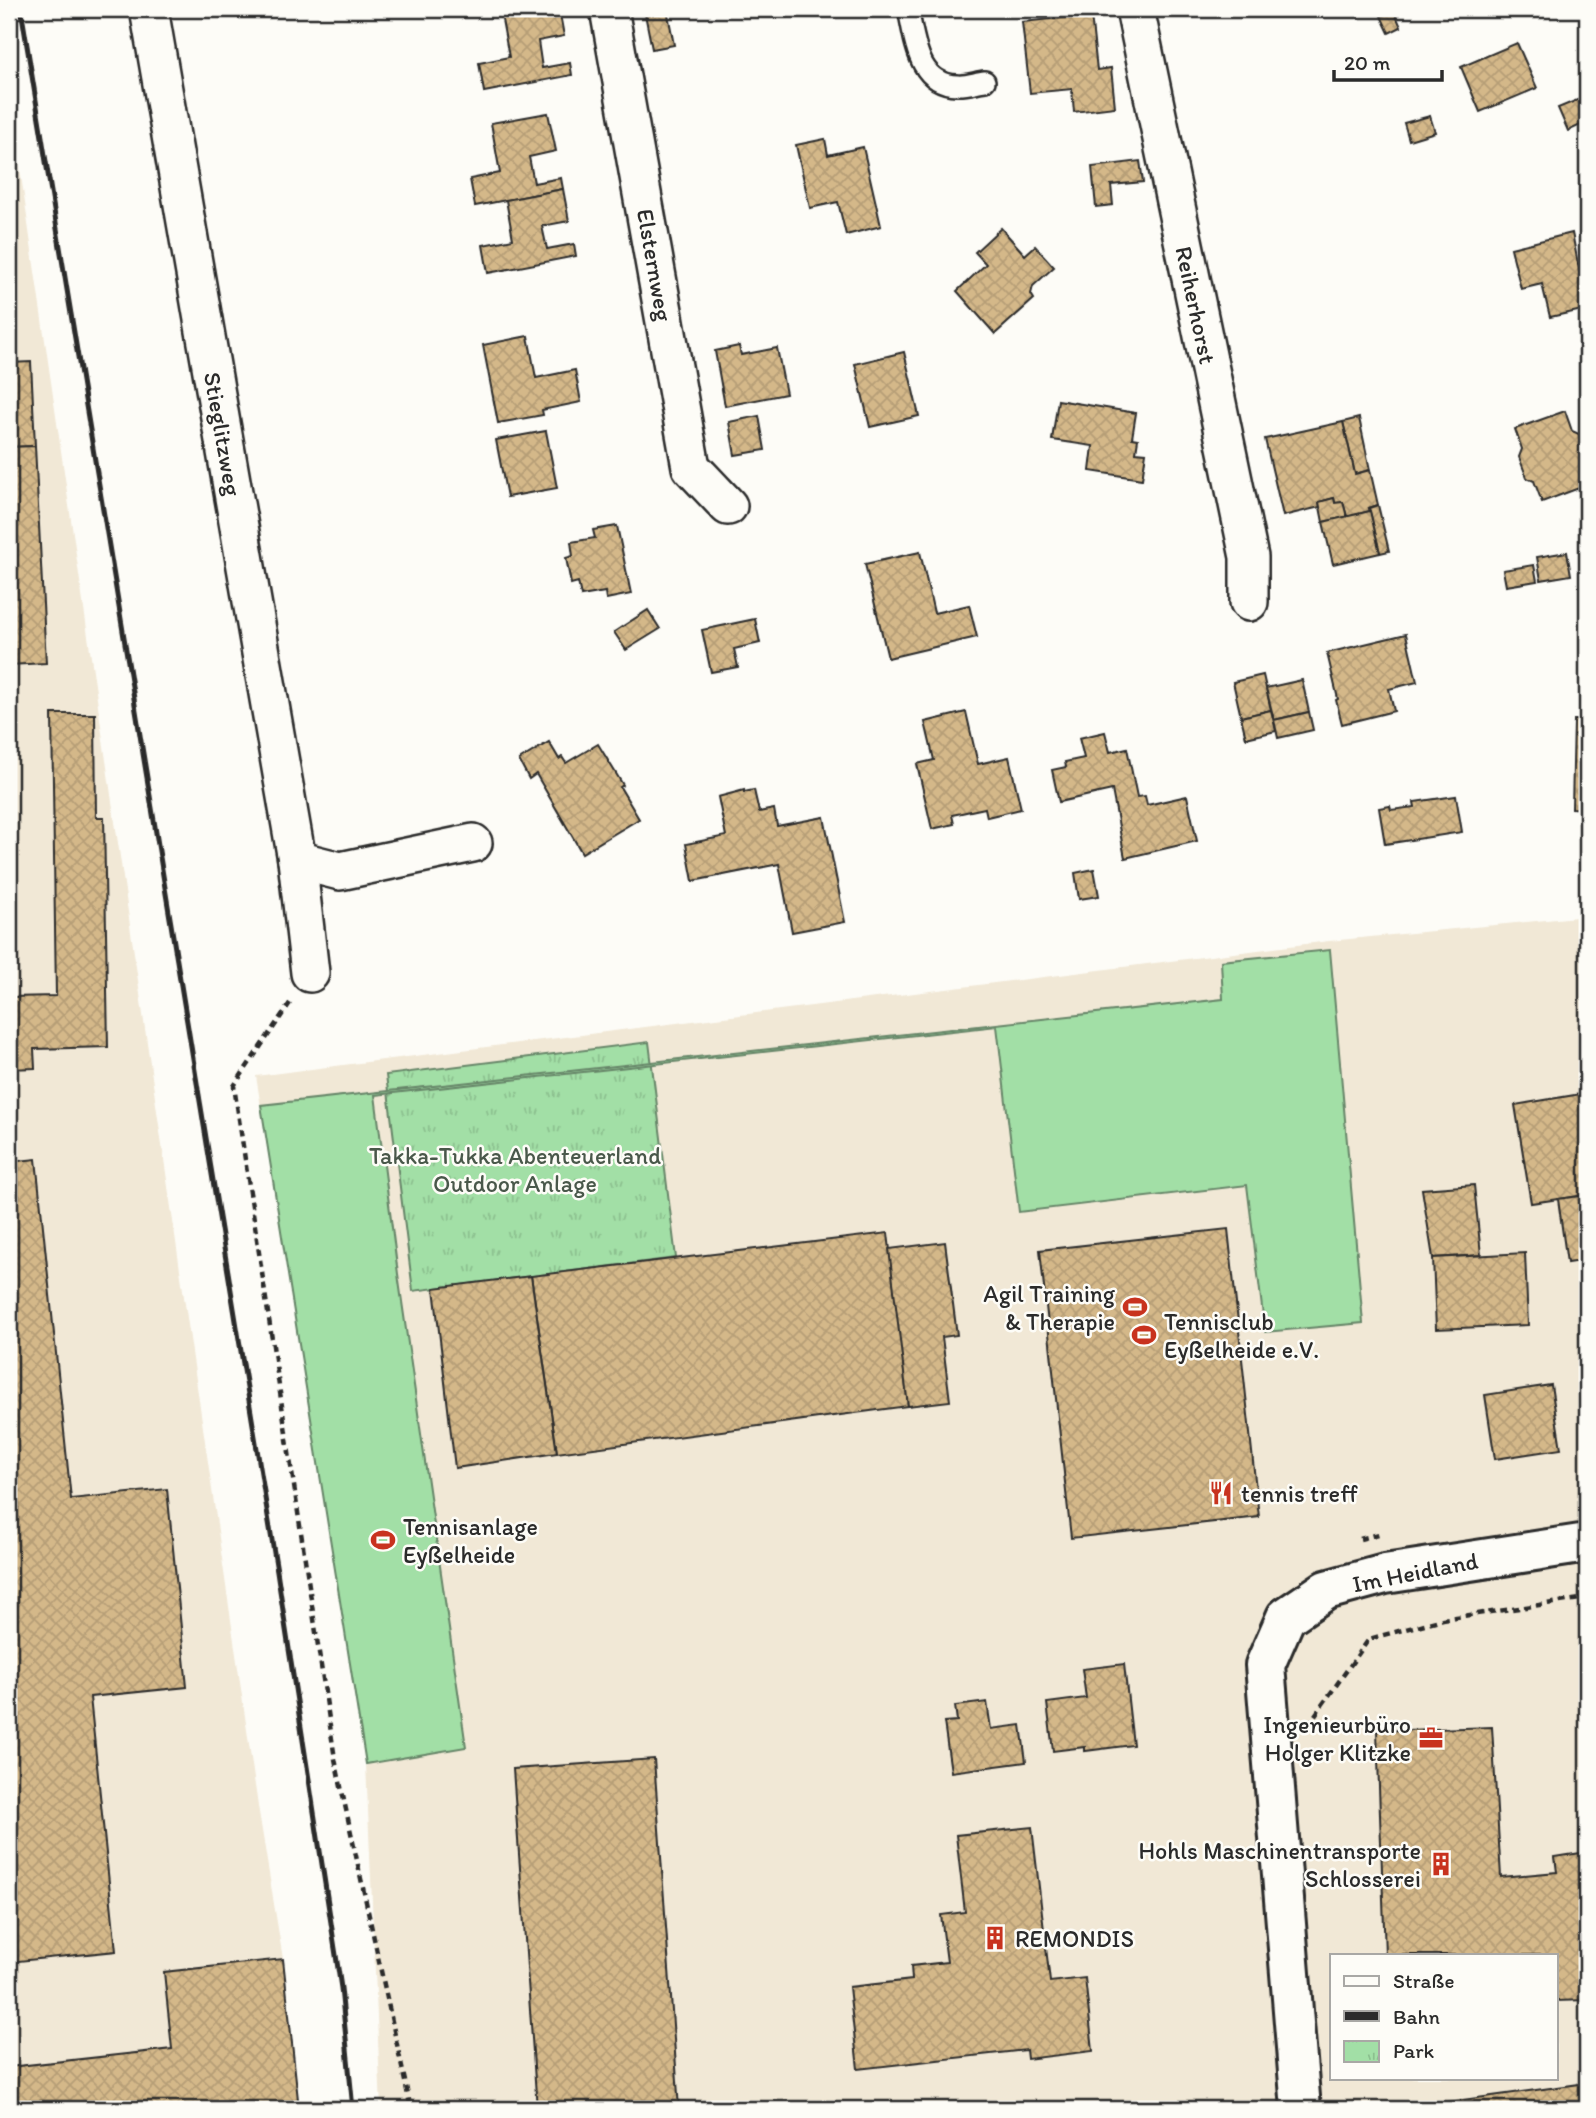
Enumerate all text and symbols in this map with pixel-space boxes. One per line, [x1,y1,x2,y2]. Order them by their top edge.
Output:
scale bar [1334,38,1442,82]
text: 20 m [1344,50,1391,75]
street label: Elsternweg [631,207,679,324]
street label: Reiherhorst [1169,243,1223,367]
street label: Stieglitzweg [198,370,248,499]
park label: Takka-Tukka Abenteuerland Outdoor Anlage [369,1141,661,1198]
place label: Agil Training & Therapie [983,1279,1116,1336]
sports icon: Agil Training & Therapie [1121,1293,1149,1321]
place label: Tennisclub Eyßelheide e.V. [1164,1307,1319,1364]
sports icon: Tennisclub Eyßelheide e.V. [1130,1321,1158,1349]
restaurant icon: tennis treff [1207,1479,1235,1507]
place label: tennis treff [1241,1479,1358,1508]
place label: Tennisanlage Eyßelheide [403,1512,538,1569]
sports icon: Tennisanlage Eyßelheide [369,1526,397,1554]
street label: Im Heidland [1350,1546,1480,1598]
place label: Ingenieurbüro Holger Klitzke [1263,1710,1411,1767]
office icon: Ingenieurbüro Holger Klitzke [1417,1724,1445,1752]
place label: Hohls Maschinentransporte Schlosserei [1138,1836,1421,1893]
building icon: Hohls Maschinentransporte Schlosserei [1427,1850,1455,1878]
building icon: REMONDIS [981,1924,1009,1952]
place label: REMONDIS [1015,1924,1134,1953]
legend [1330,1954,1558,2080]
text: Straße [1393,1968,1454,1993]
text: Bahn [1393,2004,1440,2029]
text: Park [1393,2038,1435,2063]

